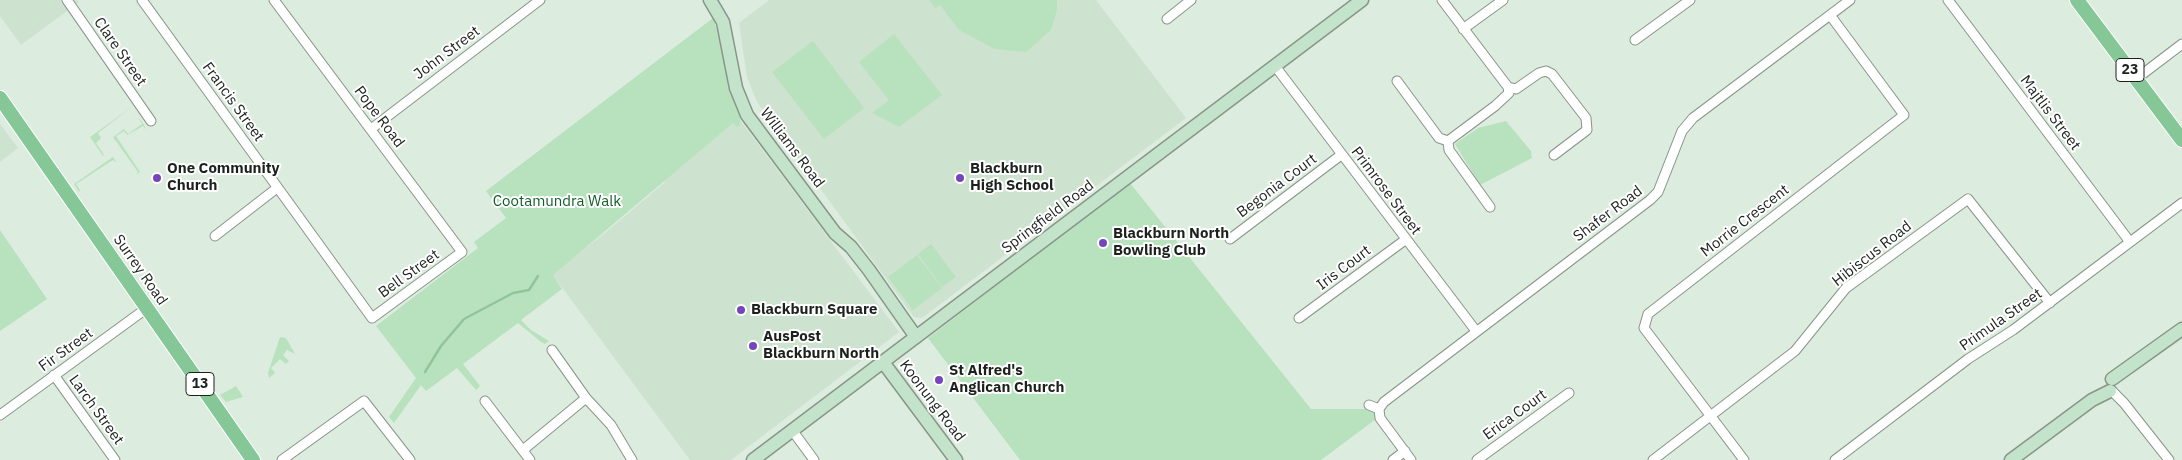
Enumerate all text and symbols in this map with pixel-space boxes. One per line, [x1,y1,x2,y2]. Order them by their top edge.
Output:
street label: Clare Street [90,14,150,90]
street label: John Street [411,22,483,84]
road number: 23 [2116,58,2144,82]
street label: Francis Street [198,59,268,145]
street label: Majtlis Street [2016,72,2084,154]
street label: Pope Road [350,83,408,151]
street label: Williams Road [756,104,828,192]
street label: Primrose Street [1347,144,1425,238]
street label: Begonia Court [1234,150,1320,222]
place label: One Community Church [167,160,280,195]
place label: Blackburn High School [970,160,1053,195]
marker: One Community Church [151,172,163,184]
marker: Blackburn High School [954,172,966,184]
street label: Springfield Road [998,177,1098,257]
street label: Morrie Crescent [1697,181,1793,261]
street label: Shafer Road [1570,182,1646,246]
park label: Cootamundra Walk [493,193,621,211]
street label: Hibiscus Road [1829,218,1915,290]
place label: Blackburn North Bowling Club [1113,225,1229,260]
street label: Surrey Road [109,231,171,309]
marker: Blackburn North Bowling Club [1097,237,1109,249]
street label: Iris Court [1313,242,1375,294]
street label: Bell Street [375,246,443,302]
street label: Primula Street [1956,285,2046,355]
place label: Blackburn Square [751,301,877,319]
marker: Blackburn Square [735,304,747,316]
street label: Fir Street [35,324,97,376]
place label: AusPost Blackburn North [763,328,879,363]
marker: AusPost Blackburn North [747,340,759,352]
street label: Koonung Road [895,357,969,445]
place label: St Alfred's Anglican Church [949,362,1064,397]
street label: Larch Street [65,372,127,448]
road number: 13 [186,372,214,396]
marker: St Alfred's Anglican Church [933,374,945,386]
street label: Erica Court [1480,386,1550,444]

